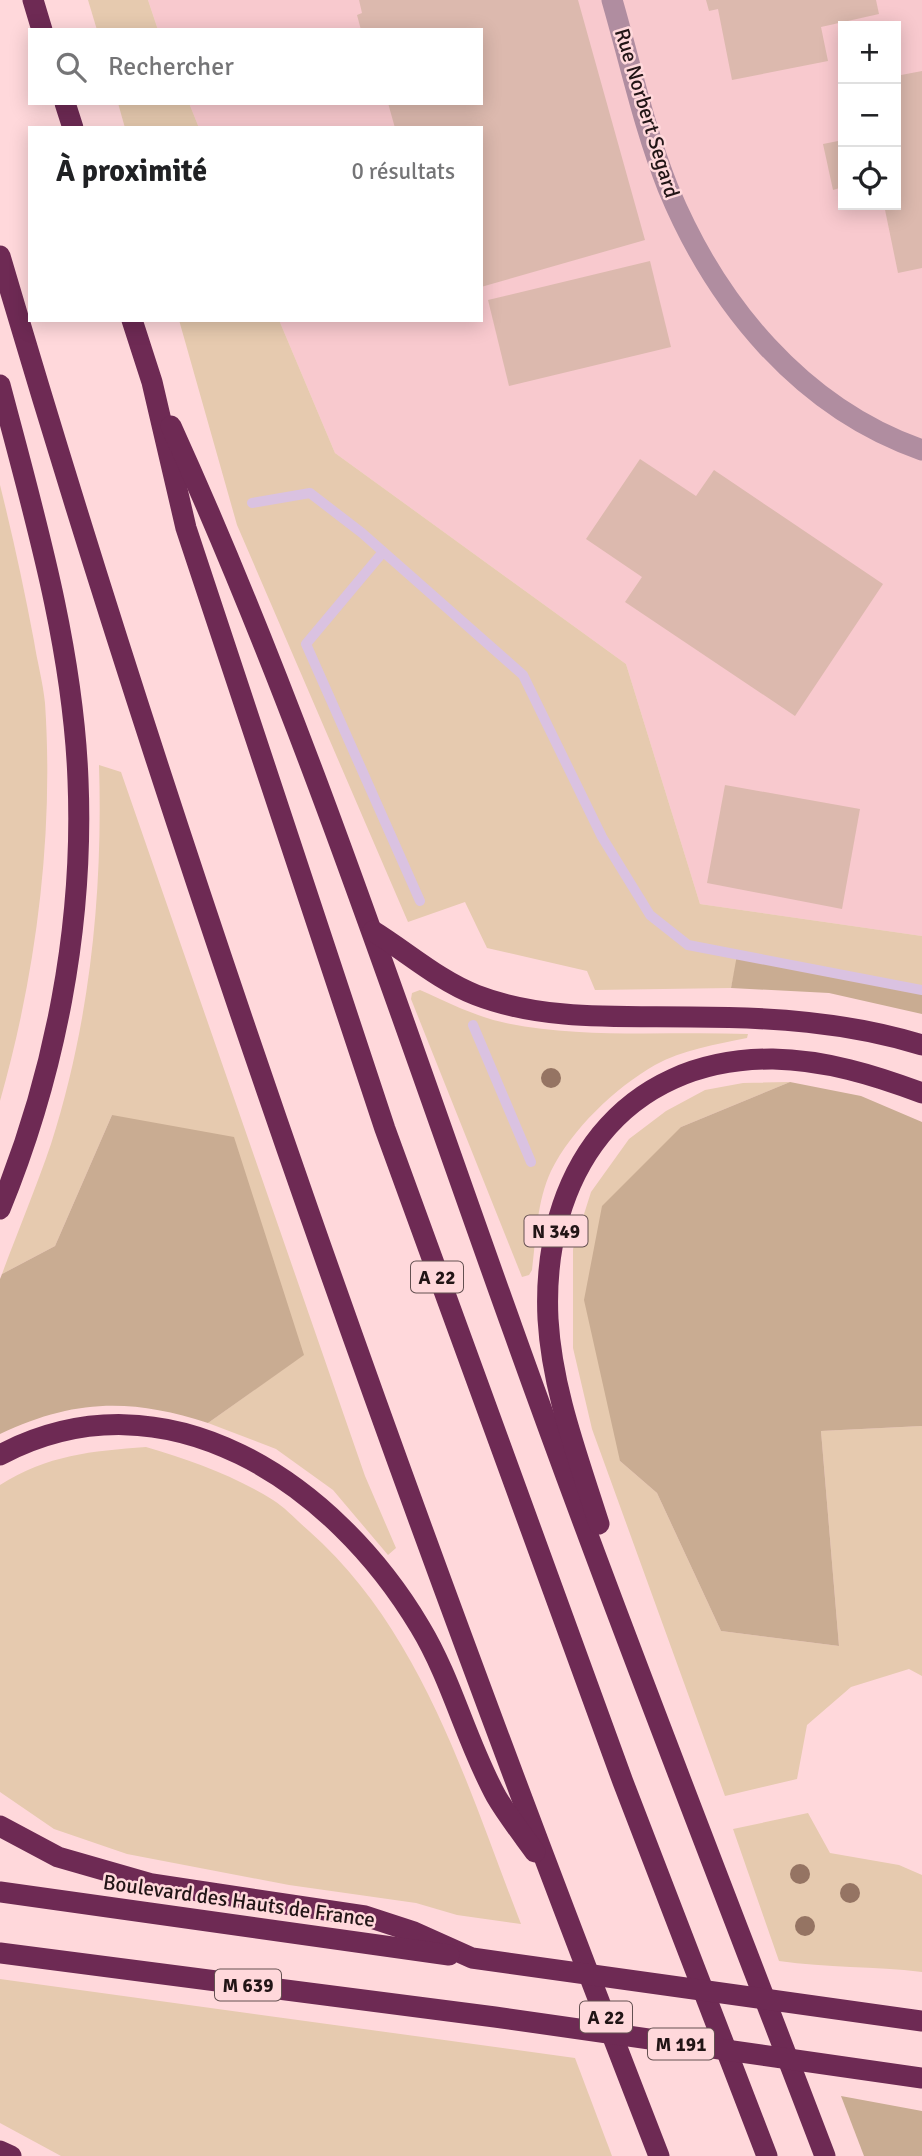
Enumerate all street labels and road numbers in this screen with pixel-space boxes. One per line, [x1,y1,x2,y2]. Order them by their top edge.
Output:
street label: Rue Norbert Segard [609,25,685,201]
road number: N 349 [524,1216,588,1246]
road number: A 22 [411,1261,463,1292]
street label: Boulevard des Hauts de France [101,1869,377,1933]
road number: M 639 [215,1969,281,2000]
road number: A 22 [580,2002,632,2033]
road number: M 191 [648,2028,714,2060]

